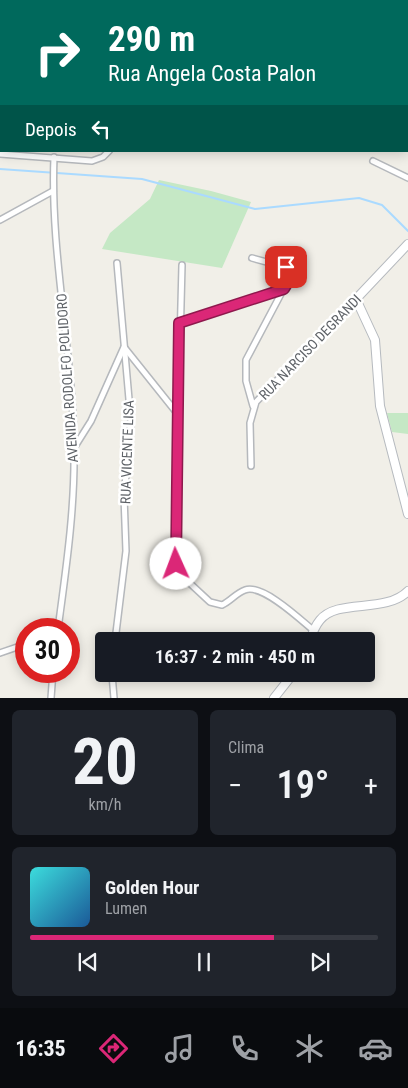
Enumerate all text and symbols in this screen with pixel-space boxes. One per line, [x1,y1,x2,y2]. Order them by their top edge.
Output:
text: 290 m [108,19,195,60]
icon: right [25,20,90,85]
text: Rua Angela Costa Palon [108,61,316,86]
icon: left [87,115,115,143]
text: Depois [25,118,77,141]
pin [265,246,307,288]
icon: arrive [272,253,300,281]
street label: RUA NARCISO DEGRANDI [256,291,364,403]
street label: AVENIDA RODOLFO POLIDORO [53,293,81,463]
street label: RUA VICENTE LISA [117,400,137,504]
position arrow [149,537,201,589]
speed limit sign: 30 [15,618,80,683]
text: 16:37 · 2 min · 450 m [155,645,315,668]
text: 20 [72,724,138,800]
text: Clima [228,738,264,757]
text: 19° [277,763,329,807]
text: − [228,769,242,802]
text: + [364,769,378,802]
text: km/h [89,795,121,814]
text: Golden Hour [105,876,199,899]
text: Lumen [105,899,147,918]
icon: previous [74,948,102,976]
icon: pause [190,948,218,976]
icon: next [306,948,334,976]
icon: directions [96,1031,131,1066]
icon: music [162,1031,197,1066]
icon: phone [227,1031,262,1066]
icon: climate [292,1031,327,1066]
icon: car [358,1031,393,1066]
text: 16:35 [15,1036,66,1061]

